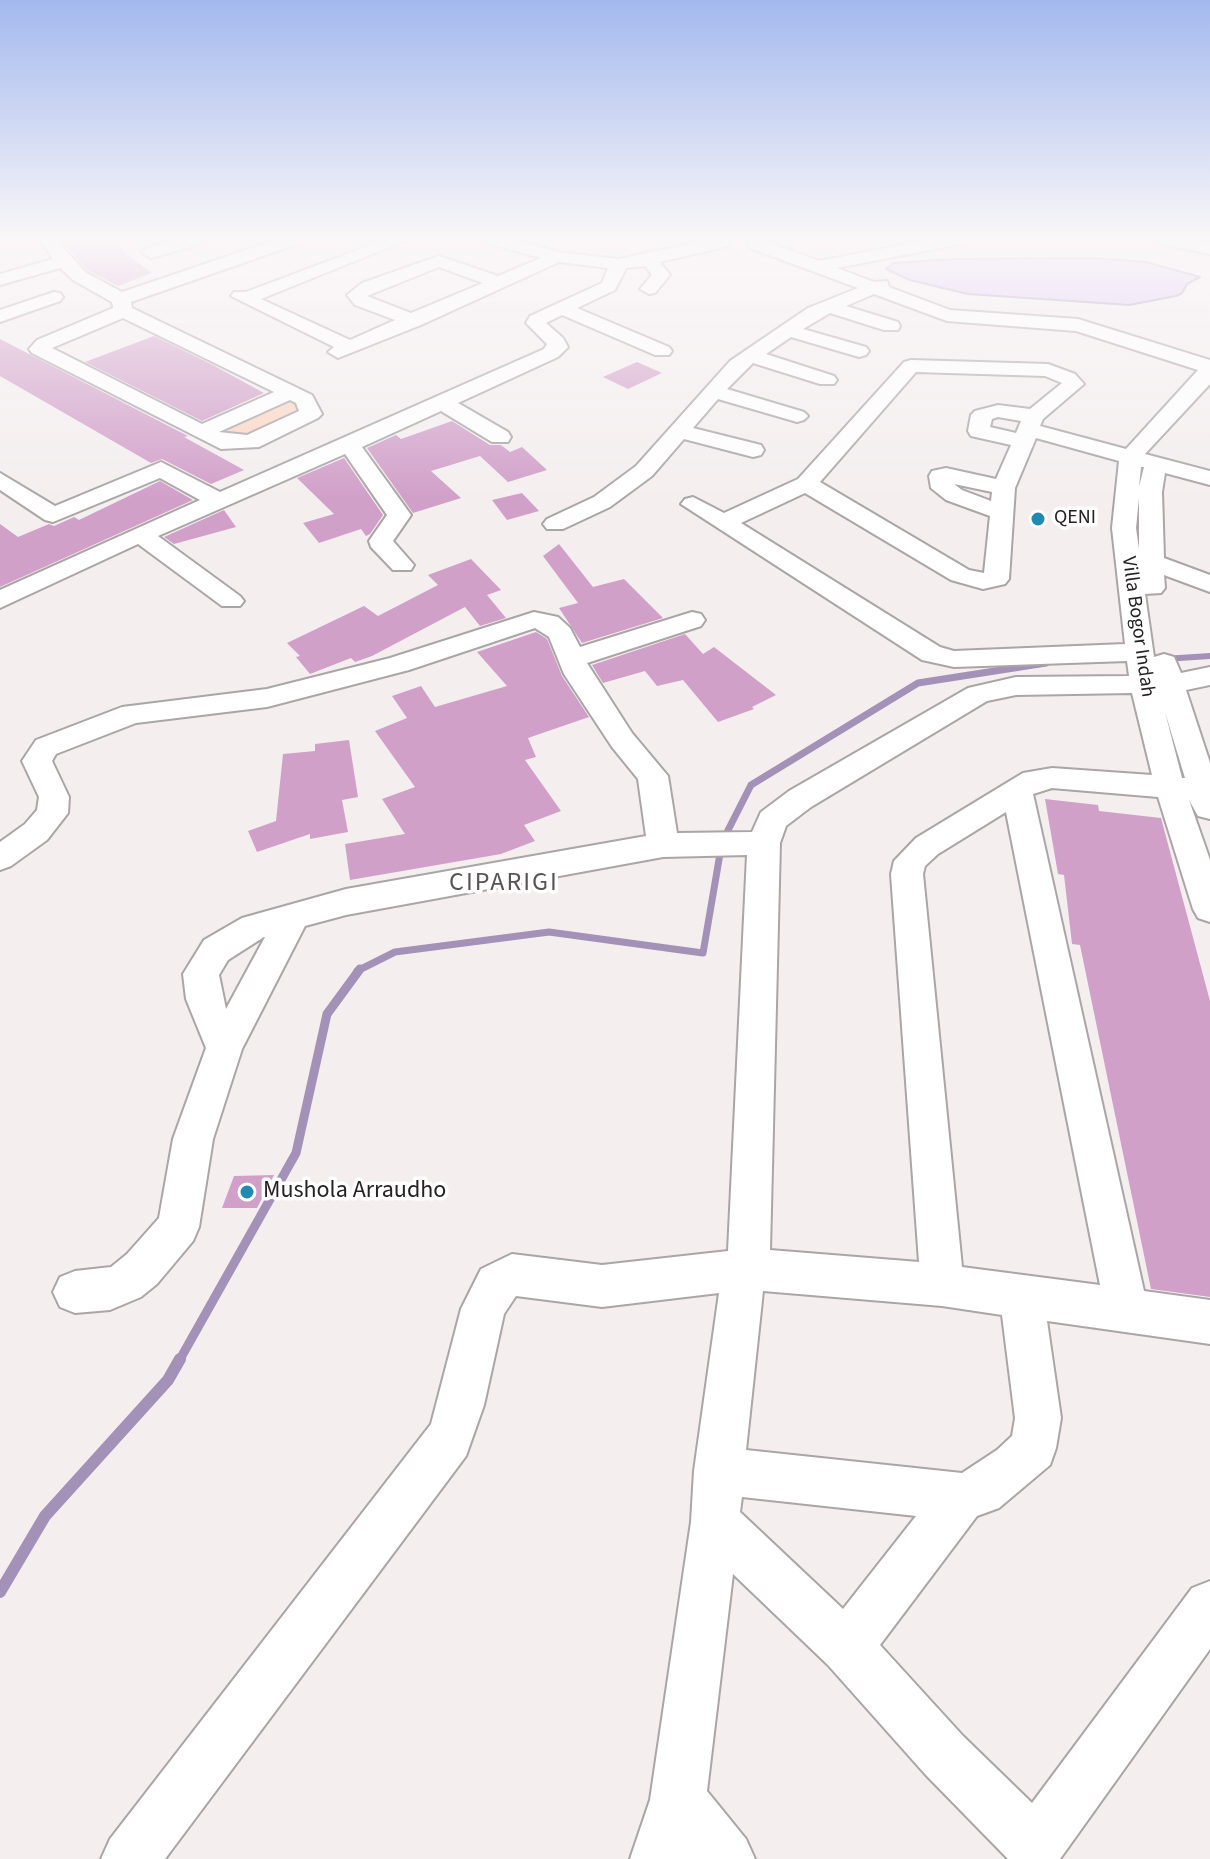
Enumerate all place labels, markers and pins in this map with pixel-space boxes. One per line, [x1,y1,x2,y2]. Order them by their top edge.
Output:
place label: QENI [1054,507,1096,531]
marker: QENI [1029,510,1047,528]
place label: Mushola Arraudho [263,1178,446,1206]
marker: Mushola Arraudho [238,1183,256,1201]

